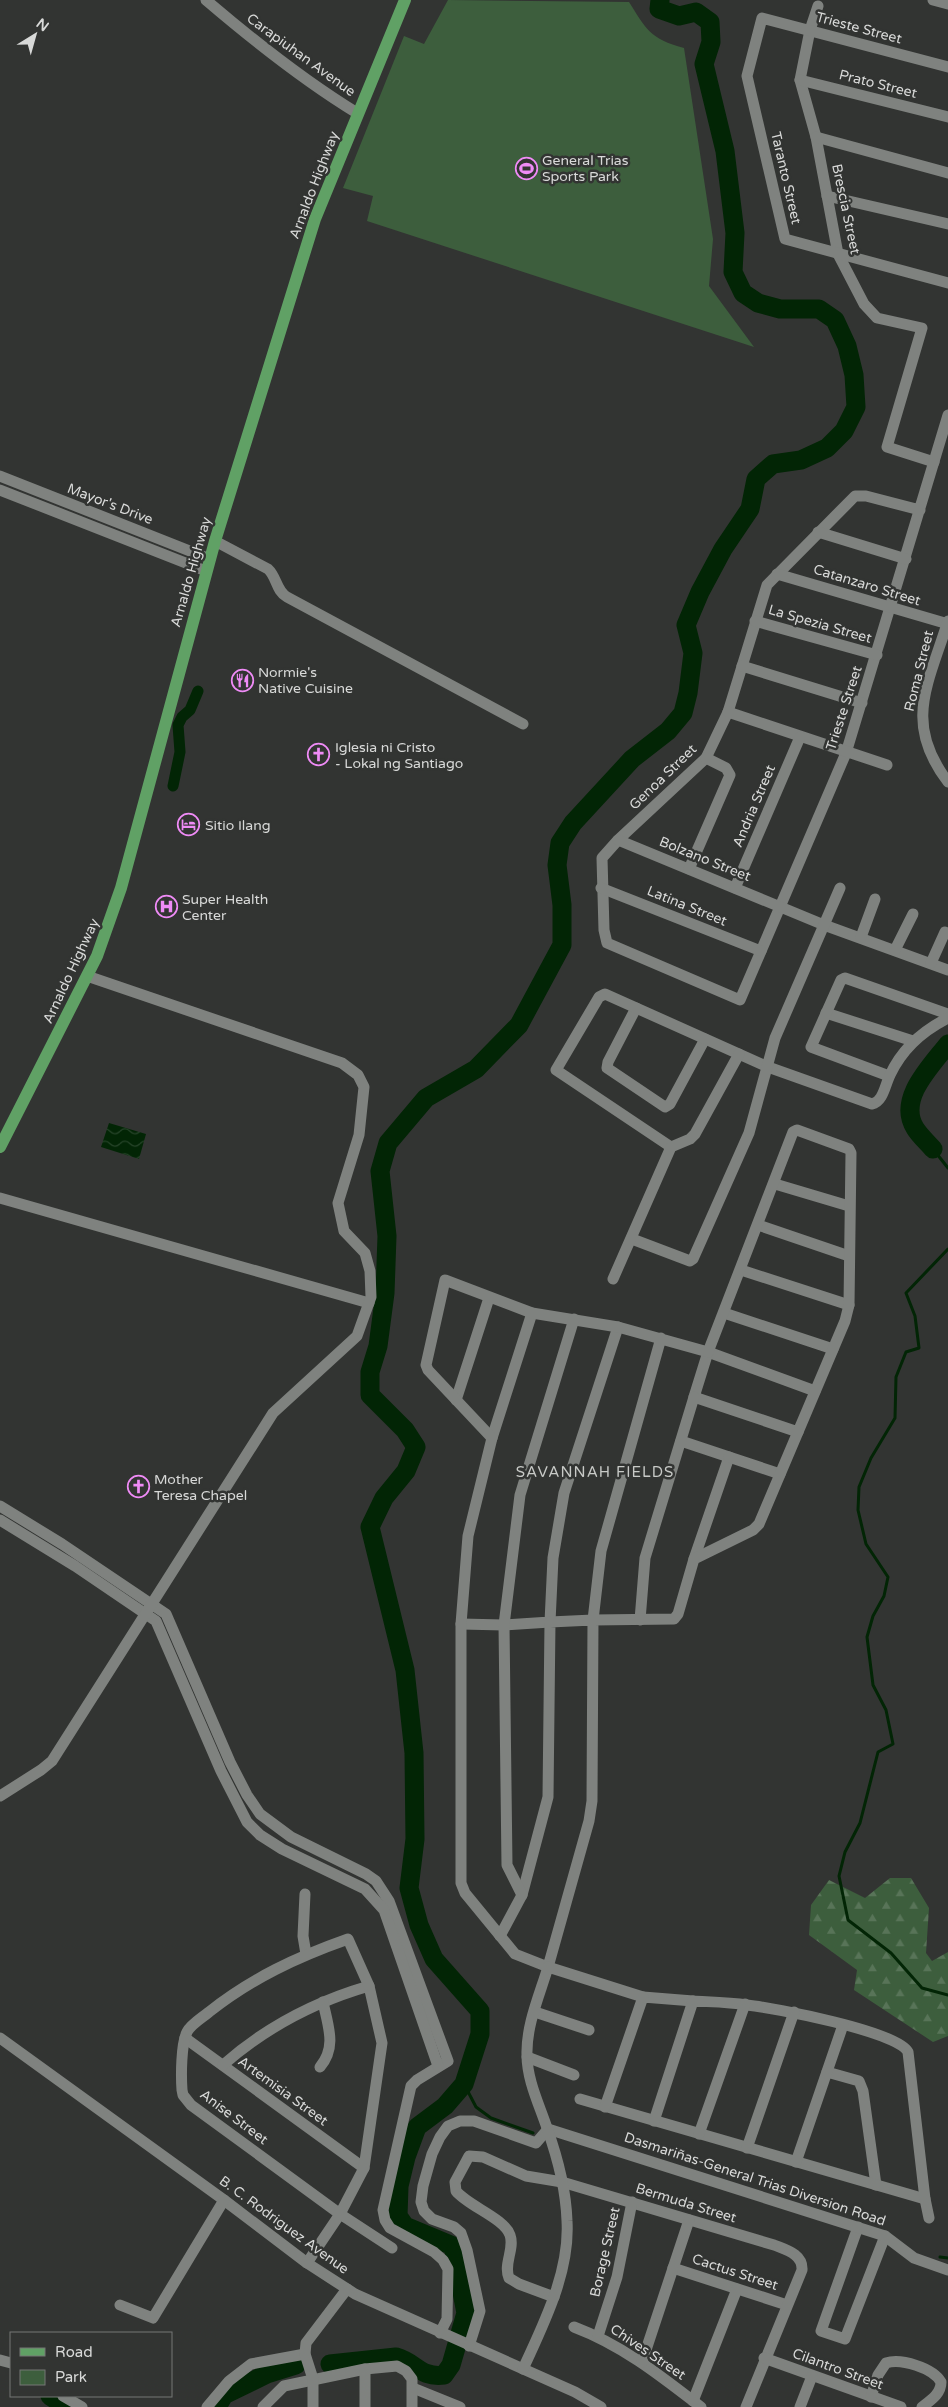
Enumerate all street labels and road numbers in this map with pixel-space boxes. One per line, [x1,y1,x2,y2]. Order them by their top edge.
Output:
street label: Trieste Street [814,8,904,48]
street label: Carapiuhan Avenue [243,10,359,100]
street label: Prato Street [837,66,919,102]
street label: Arnaldo Highway [286,128,343,241]
street label: Taranto Street [767,130,805,226]
street label: Brescia Street [828,162,864,256]
street label: Mayor's Drive [65,480,155,528]
street label: Arnaldo Highway [167,514,215,629]
street label: Catanzaro Street [811,561,923,610]
street label: La Spezia Street [766,601,874,647]
street label: Roma Street [901,628,937,713]
street label: Trieste Street [822,663,866,752]
street label: Genoa Street [626,740,701,813]
street label: Andria Street [729,762,779,850]
street label: Bolzano Street [657,833,754,885]
street label: Latina Street [645,882,730,930]
street label: Arnaldo Highway [39,915,103,1026]
street label: Artemisia Street [235,2053,332,2130]
street label: Anise Street [197,2086,272,2148]
street label: Dasmariñas-General Trias Diversion Road [622,2129,888,2229]
street label: B. C. Rodriguez Avenue [216,2172,352,2278]
street label: Bermuda Street [634,2180,739,2227]
street label: Borage Street [586,2205,624,2299]
street label: Cactus Street [690,2250,781,2294]
street label: Chives Street [607,2321,689,2384]
street label: Cilantro Street [790,2345,886,2394]

